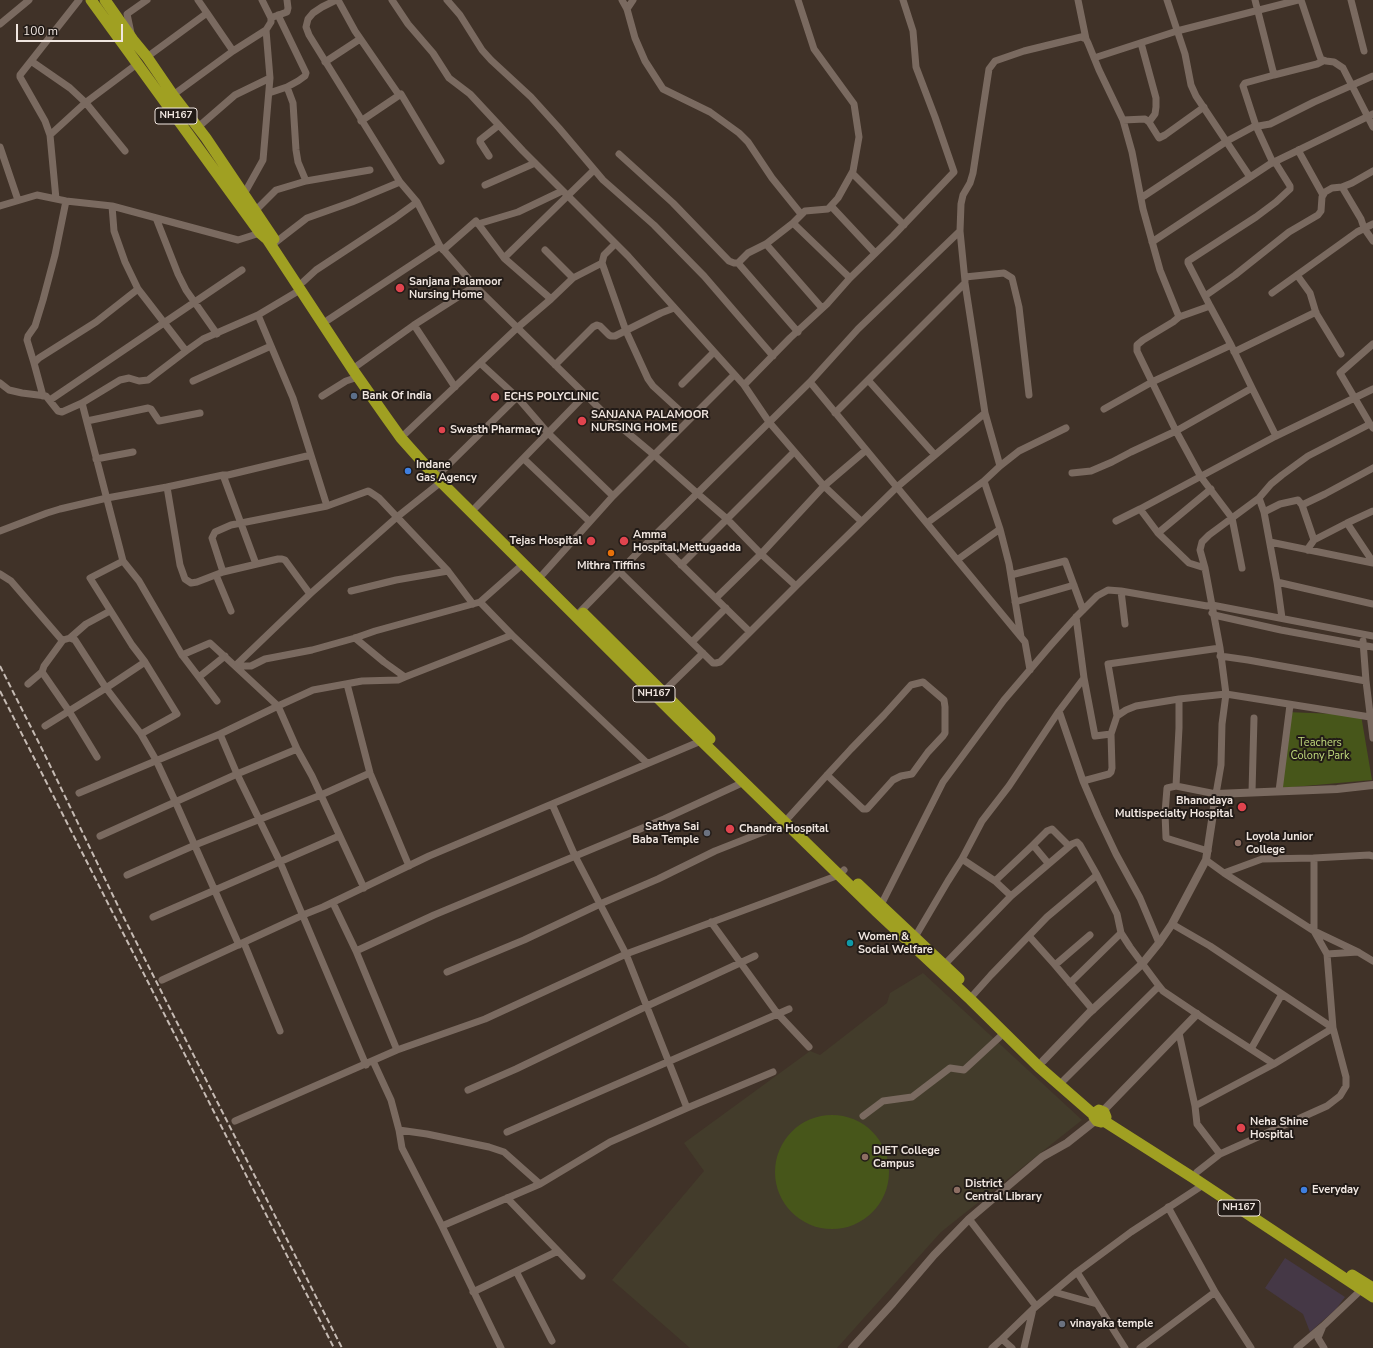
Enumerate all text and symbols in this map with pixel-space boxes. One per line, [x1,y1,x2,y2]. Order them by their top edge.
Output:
scale bar [18,16,125,42]
text: 100 m [23,23,58,39]
road number: NH167 [155,108,197,124]
place label: Sanjana Palamoor Nursing Home [409,275,502,301]
marker: Sanjana Palamoor Nursing Home [394,282,406,294]
place label: Bank Of India [362,389,431,403]
place label: ECHS POLYCLINIC [504,390,599,404]
marker: Bank Of India [349,391,359,401]
marker: ECHS POLYCLINIC [489,391,501,403]
place label: SANJANA PALAMOOR NURSING HOME [591,408,709,434]
marker: SANJANA PALAMOOR NURSING HOME [576,415,588,427]
place label: Swasth Pharmacy [450,423,542,437]
marker: Swasth Pharmacy [437,425,447,435]
place label: Indane Gas Agency [416,458,477,484]
marker: Indane Gas Agency [403,466,413,476]
place label: Amma Hospital,Mettugadda [633,528,741,554]
place label: Tejas Hospital [509,534,582,548]
marker: Tejas Hospital [585,535,597,547]
marker: Amma Hospital,Mettugadda [618,535,630,547]
marker: Mithra Tiffins [606,548,616,558]
place label: Mithra Tiffins [577,559,645,573]
road number: NH167 [633,686,675,702]
park label: Teachers Colony Park [1290,736,1350,762]
place label: Bhanodaya Multispecialty Hospital [1115,794,1233,820]
marker: Bhanodaya Multispecialty Hospital [1236,801,1248,813]
place label: Sathya Sai Baba Temple [632,820,699,846]
place label: Chandra Hospital [739,822,829,836]
marker: Chandra Hospital [724,823,736,835]
marker: Sathya Sai Baba Temple [702,828,712,838]
place label: Loyola Junior College [1246,830,1313,856]
marker: Loyola Junior College [1233,838,1243,848]
place label: Women & Social Welfare [858,930,933,956]
marker: Women & Social Welfare [845,938,855,948]
place label: Neha Shine Hospital [1250,1115,1308,1141]
marker: Neha Shine Hospital [1235,1122,1247,1134]
place label: DIET College Campus [873,1144,940,1170]
marker: DIET College Campus [860,1152,870,1162]
place label: District Central Library [965,1177,1042,1203]
place label: Everyday [1312,1183,1359,1197]
marker: District Central Library [952,1185,962,1195]
marker: Everyday [1299,1185,1309,1195]
road number: NH167 [1218,1200,1260,1216]
place label: vinayaka temple [1070,1317,1153,1331]
marker: vinayaka temple [1057,1319,1067,1329]

